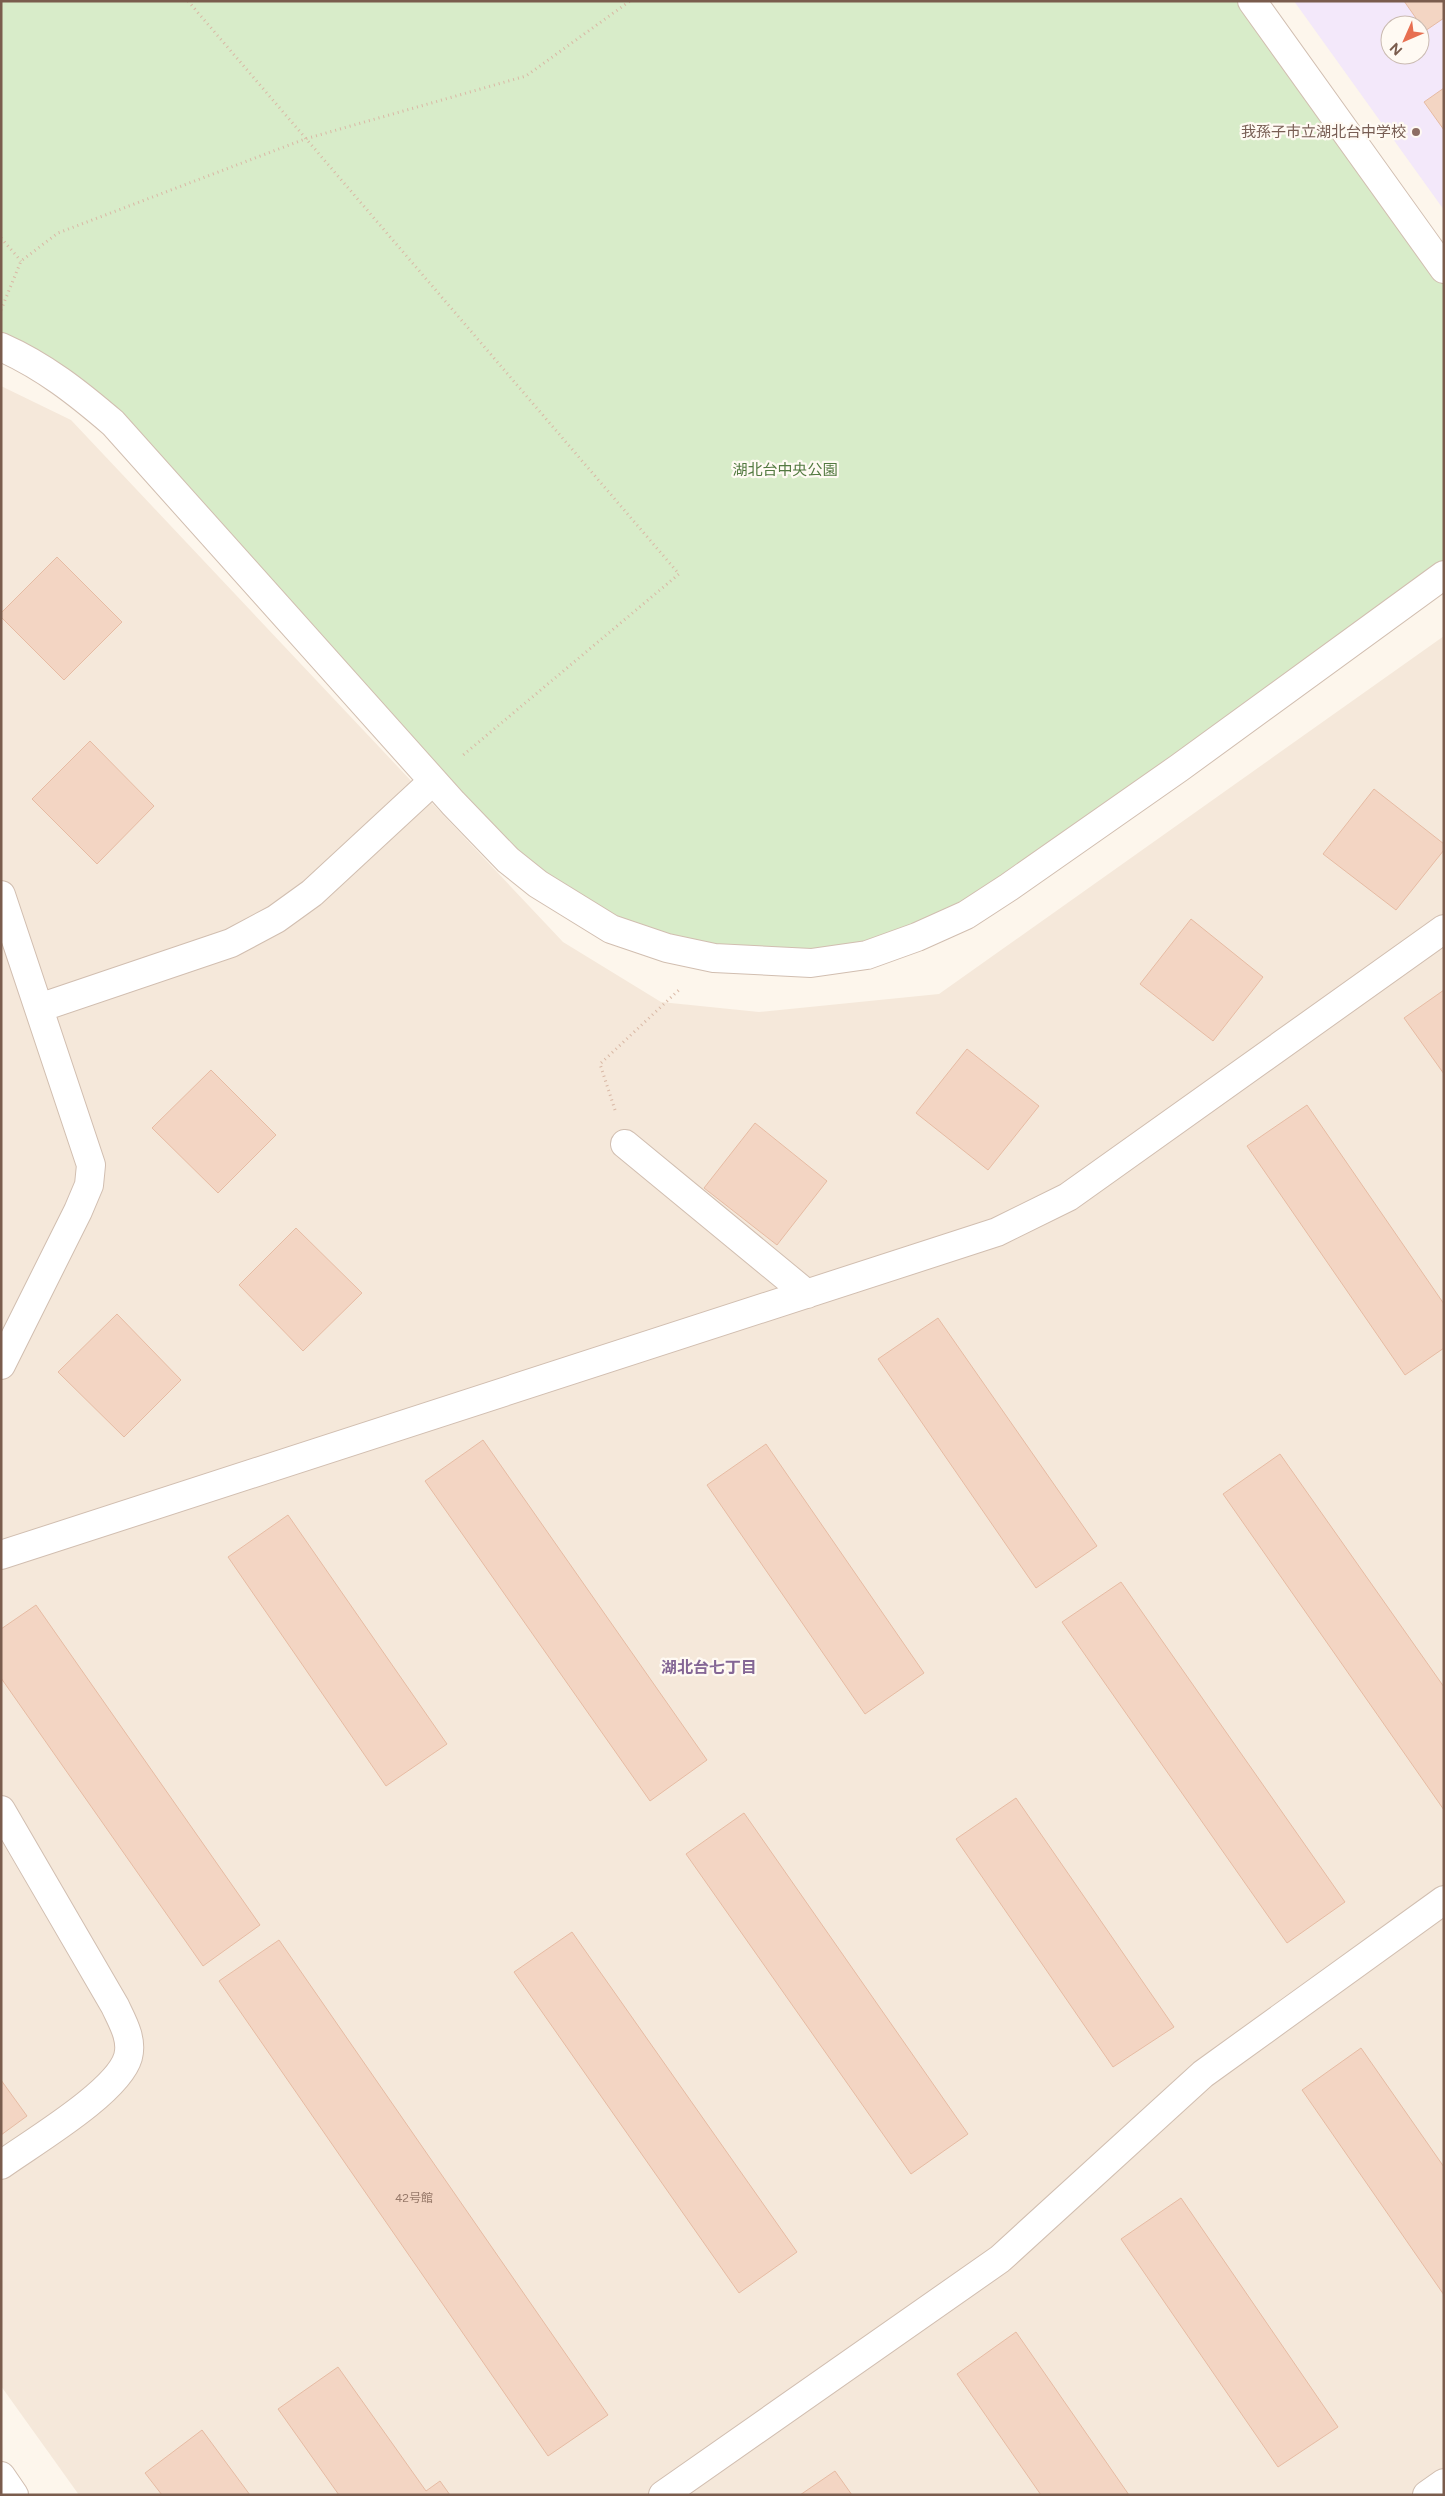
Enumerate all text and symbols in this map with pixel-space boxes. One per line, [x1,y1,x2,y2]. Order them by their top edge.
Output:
north arrow [1380,15,1430,65]
text: N [1386,39,1406,59]
place label: 我孫子市立湖北台中学校 [1241,123,1406,141]
marker: 我孫子市立湖北台中学校 [1410,126,1422,138]
park label: 湖北台中央公園 [732,461,838,479]
district label: 湖北台七丁目 [661,1658,757,1677]
house number: 42号館 [395,2191,433,2205]

